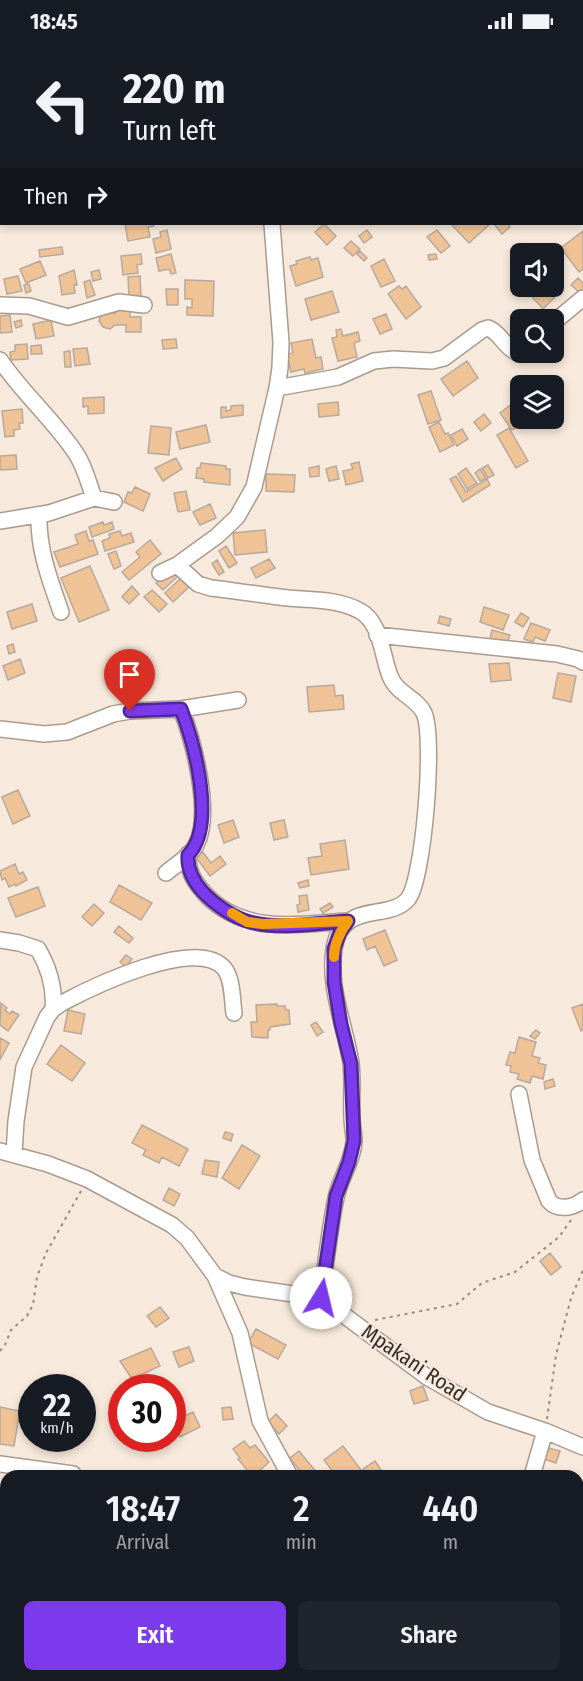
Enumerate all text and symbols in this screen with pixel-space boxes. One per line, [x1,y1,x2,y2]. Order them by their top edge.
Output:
text: 18:45 [30,8,78,35]
text: 220 m [123,64,226,114]
icon: left [24,66,102,144]
text: Turn left [123,115,216,147]
icon: right [80,180,113,213]
text: Then [24,183,68,210]
map controls [510,243,564,429]
button: sound [510,243,564,297]
button: search [510,309,564,363]
button: layers [510,375,564,429]
pin [104,649,155,711]
icon: arrive [113,658,146,691]
position arrow [289,1266,353,1330]
street label: Mpakani Road [357,1318,471,1408]
speed limit sign: 30 [108,1374,186,1452]
text: 22 [43,1388,71,1424]
text: km/h [40,1419,74,1437]
text: 18:47 [106,1487,180,1531]
text: 2 [293,1487,309,1531]
text: 440 [422,1487,478,1531]
text: Arrival [116,1530,169,1554]
text: min [286,1530,317,1554]
text: m [443,1530,458,1554]
button: Exit [24,1601,286,1670]
button: Share [298,1601,560,1670]

